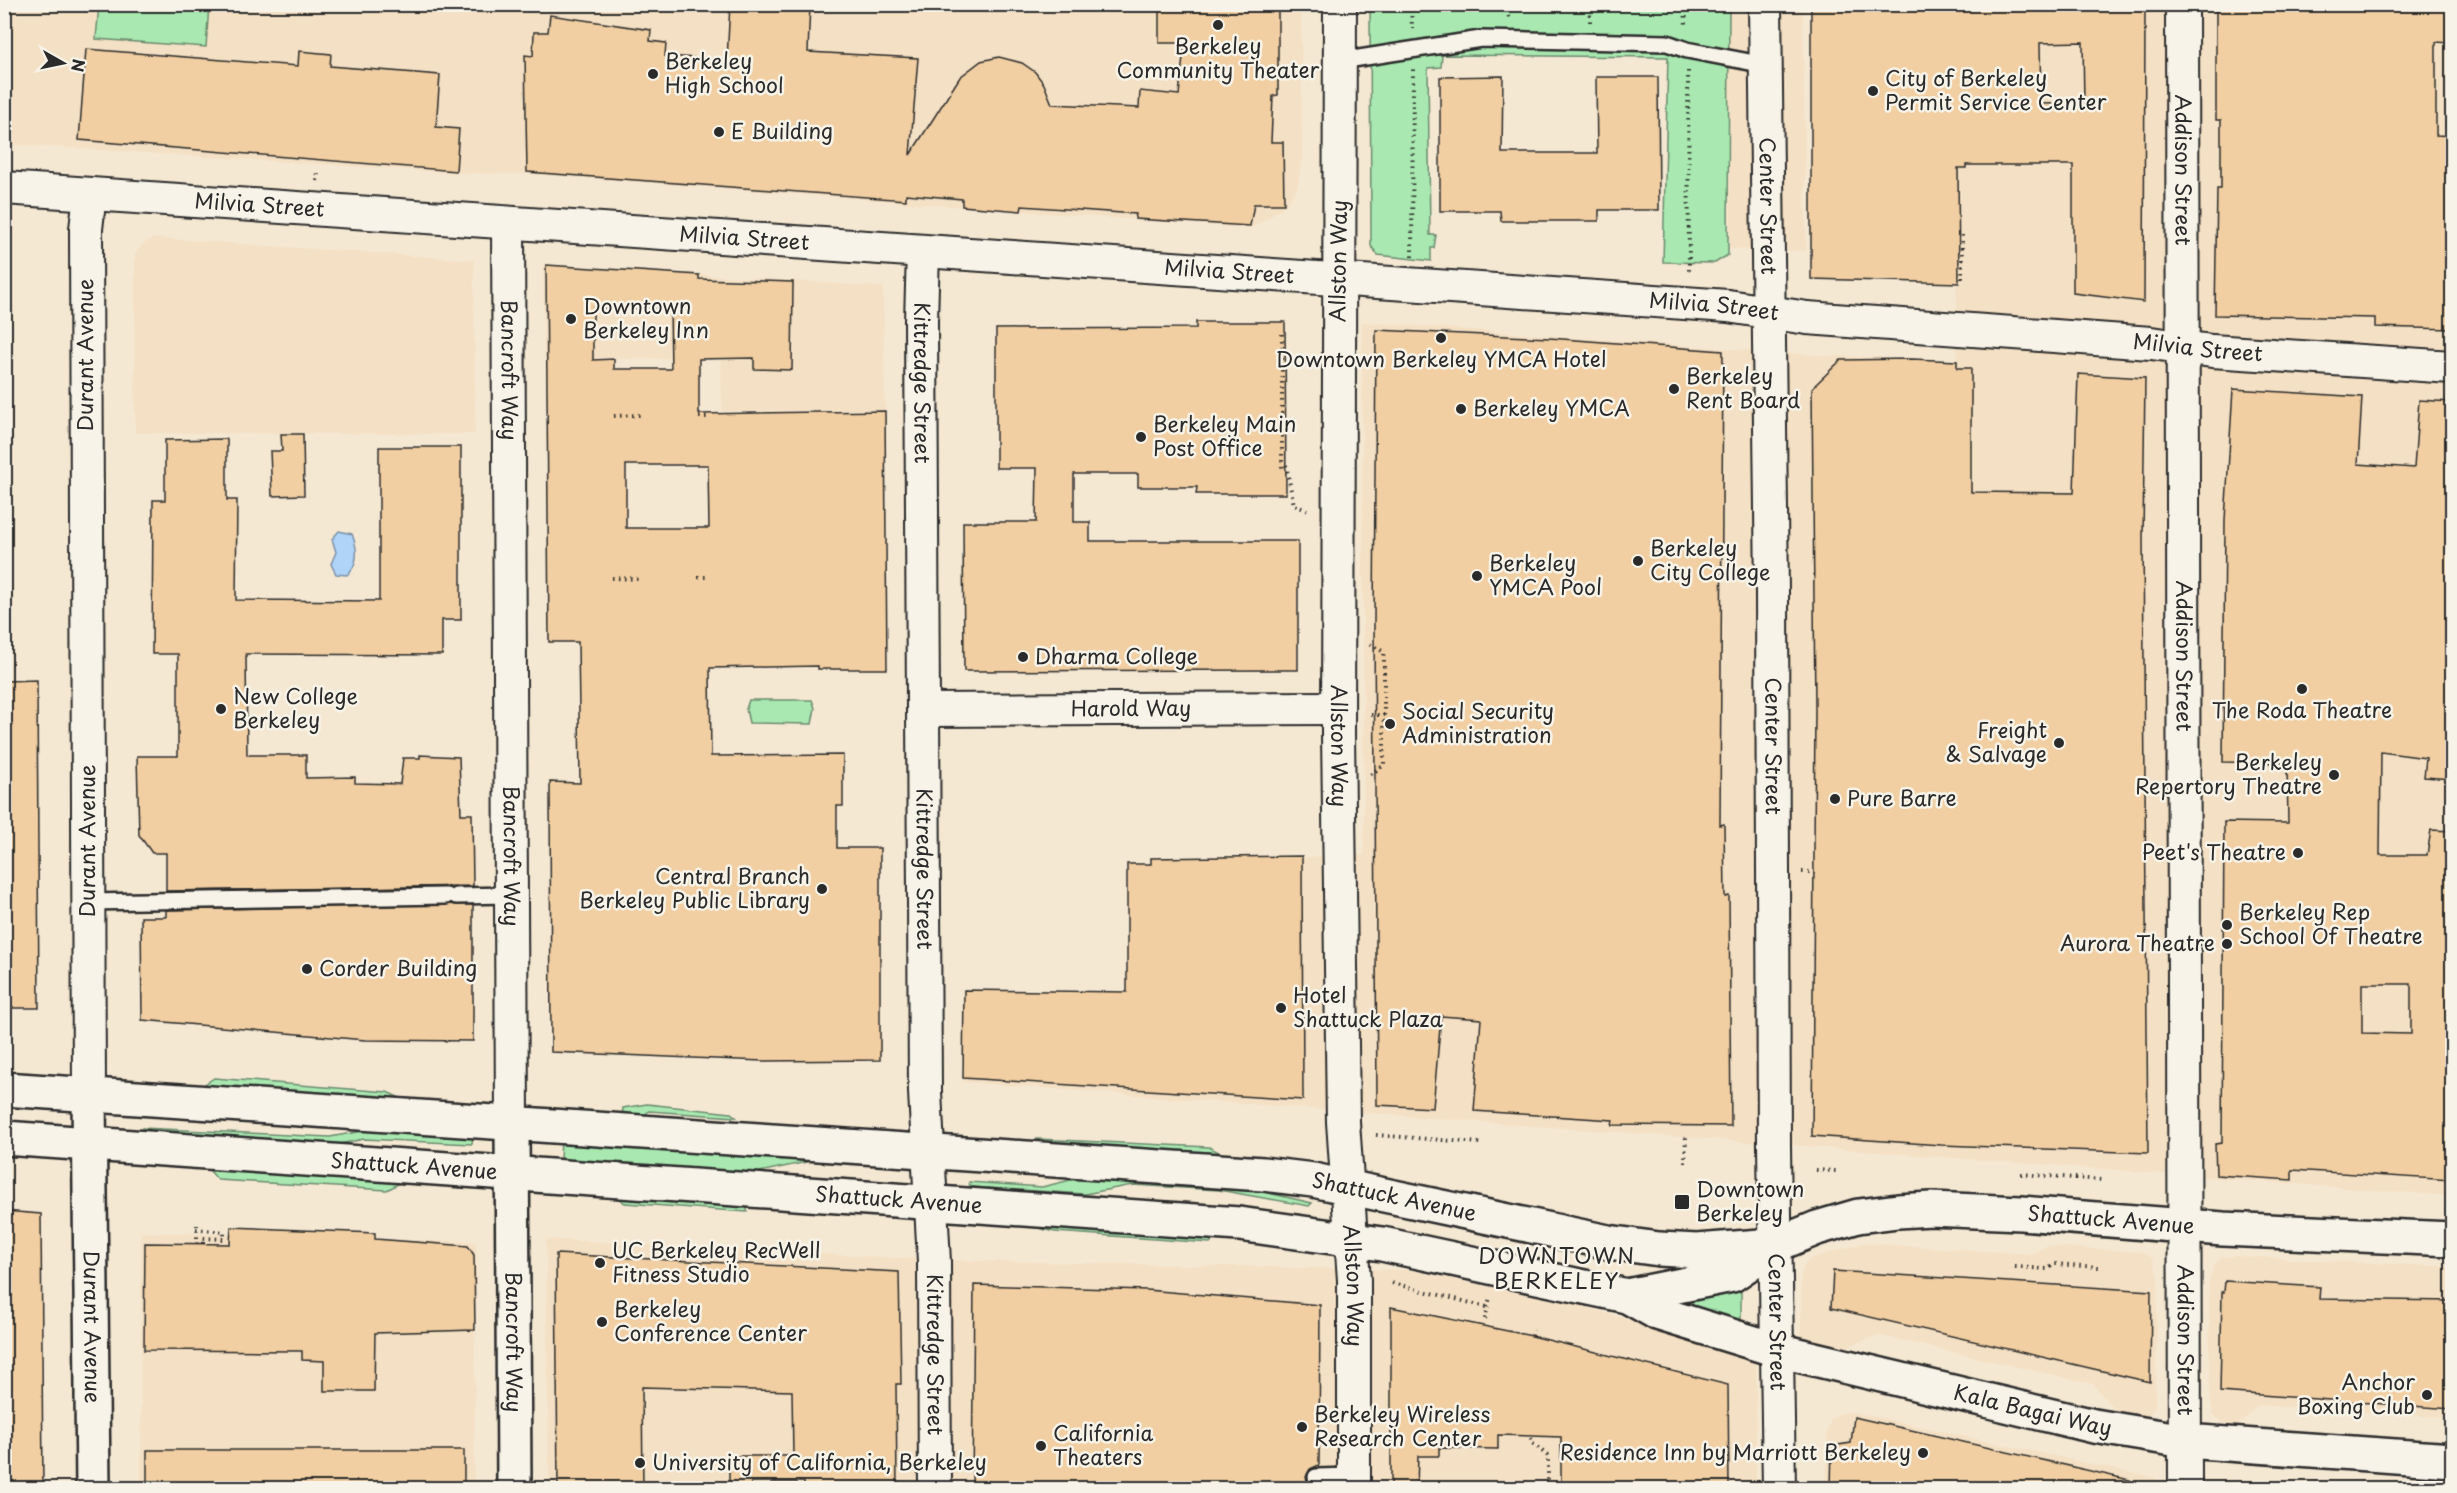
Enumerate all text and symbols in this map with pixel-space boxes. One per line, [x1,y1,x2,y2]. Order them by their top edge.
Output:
marker: Berkeley Community Theater [1211,18,1225,32]
place label: Berkeley Community Theater [1117,29,1320,85]
north arrow [33,33,93,93]
place label: Berkeley High School [665,44,784,100]
text: N [66,57,92,74]
place label: City of Berkeley Permit Service Center [1885,61,2107,117]
marker: Berkeley High School [646,67,660,81]
marker: City of Berkeley Permit Service Center [1866,84,1880,98]
street label: Addison Street [2168,94,2200,246]
place label: E Building [731,114,833,146]
marker: E Building [712,125,726,139]
street label: Center Street [1753,137,1786,275]
street label: Milvia Street [194,183,326,224]
street label: Allston Way [1320,200,1354,322]
street label: Milvia Street [678,216,810,257]
street label: Milvia Street [1163,249,1295,290]
street label: Durant Avenue [68,279,100,431]
street label: Milvia Street [1648,283,1781,328]
place label: Downtown Berkeley Inn [583,289,709,345]
street label: Bancroft Way [494,299,527,441]
street label: Kittredge Street [907,302,940,464]
marker: Downtown Berkeley Inn [564,312,578,326]
street label: Milvia Street [2132,324,2264,368]
marker: Downtown Berkeley YMCA Hotel [1434,331,1448,345]
place label: Downtown Berkeley YMCA Hotel [1276,342,1606,374]
place label: Berkeley Rent Board [1686,359,1800,415]
marker: Berkeley Rent Board [1667,382,1681,396]
place label: Berkeley YMCA [1473,391,1630,423]
marker: Berkeley YMCA [1454,402,1468,416]
place label: Berkeley Main Post Office [1153,407,1296,463]
marker: Berkeley Main Post Office [1134,430,1148,444]
place label: Berkeley City College [1650,531,1770,587]
place label: Berkeley YMCA Pool [1489,546,1602,602]
marker: Berkeley City College [1631,554,1645,568]
marker: Berkeley YMCA Pool [1470,569,1484,583]
street label: Addison Street [2169,580,2201,732]
place label: Dharma College [1035,639,1198,671]
marker: Dharma College [1016,650,1030,664]
street label: Center Street [1758,677,1791,815]
place label: New College Berkeley [233,679,358,735]
marker: The Roda Theatre [2295,682,2309,696]
street label: Allston Way [1324,685,1357,807]
street label: Harold Way [1071,691,1191,723]
place label: The Roda Theatre [2212,693,2392,725]
place label: Social Security Administration [1402,694,1554,750]
marker: New College Berkeley [214,702,228,716]
place label: Freight & Salvage [1946,713,2047,769]
marker: Social Security Administration [1383,717,1397,731]
marker: Freight & Salvage [2052,736,2066,750]
place label: Berkeley Repertory Theatre [2135,745,2322,801]
street label: Durant Avenue [70,765,102,917]
marker: Berkeley Repertory Theatre [2327,768,2341,782]
place label: Pure Barre [1847,781,1957,813]
street label: Bancroft Way [497,785,529,927]
street label: Kittredge Street [909,788,942,950]
marker: Pure Barre [1828,792,1842,806]
place label: Peet's Theatre [2141,835,2286,867]
marker: Peet's Theatre [2291,846,2305,860]
place label: Central Branch Berkeley Public Library [579,859,810,915]
marker: Central Branch Berkeley Public Library [815,882,829,896]
place label: Berkeley Rep School Of Theatre [2239,895,2423,951]
marker: Berkeley Rep School Of Theatre [2220,918,2234,932]
place label: Aurora Theatre [2060,926,2215,958]
marker: Aurora Theatre [2220,937,2234,951]
place label: Corder Building [319,951,477,983]
marker: Corder Building [300,962,314,976]
place label: Hotel Shattuck Plaza [1293,978,1443,1034]
marker: Hotel Shattuck Plaza [1274,1001,1288,1015]
street label: Shattuck Avenue [330,1143,499,1186]
street label: Shattuck Avenue [1309,1162,1480,1228]
place label: Downtown Berkeley [1696,1172,1804,1228]
street label: Shattuck Avenue [814,1177,984,1220]
marker: Downtown Berkeley [1673,1193,1691,1211]
street label: Shattuck Avenue [2026,1196,2196,1241]
street label: Allston Way [1336,1223,1372,1347]
place label: UC Berkeley RecWell Fitness Studio [612,1233,821,1289]
district label: DOWNTOWN BERKELEY [1478,1238,1636,1296]
street label: Durant Avenue [77,1250,110,1404]
street label: Center Street [1762,1253,1796,1391]
marker: UC Berkeley RecWell Fitness Studio [593,1256,607,1270]
street label: Addison Street [2171,1264,2203,1416]
street label: Bancroft Way [499,1271,532,1413]
street label: Kittredge Street [920,1274,953,1435]
place label: Berkeley Conference Center [614,1292,807,1348]
marker: Berkeley Conference Center [595,1315,609,1329]
place label: Anchor Boxing Club [2297,1365,2415,1421]
street label: Kala Bagai Way [1951,1375,2115,1443]
marker: Anchor Boxing Club [2420,1388,2434,1402]
place label: Berkeley Wireless Research Center [1314,1397,1490,1453]
place label: California Theaters [1053,1416,1154,1472]
marker: Berkeley Wireless Research Center [1295,1420,1309,1434]
place label: Residence Inn by Marriott Berkeley [1560,1435,1911,1467]
marker: California Theaters [1034,1439,1048,1453]
place label: University of California, Berkeley [652,1445,987,1477]
marker: Residence Inn by Marriott Berkeley [1916,1446,1930,1460]
marker: University of California, Berkeley [633,1456,647,1470]

